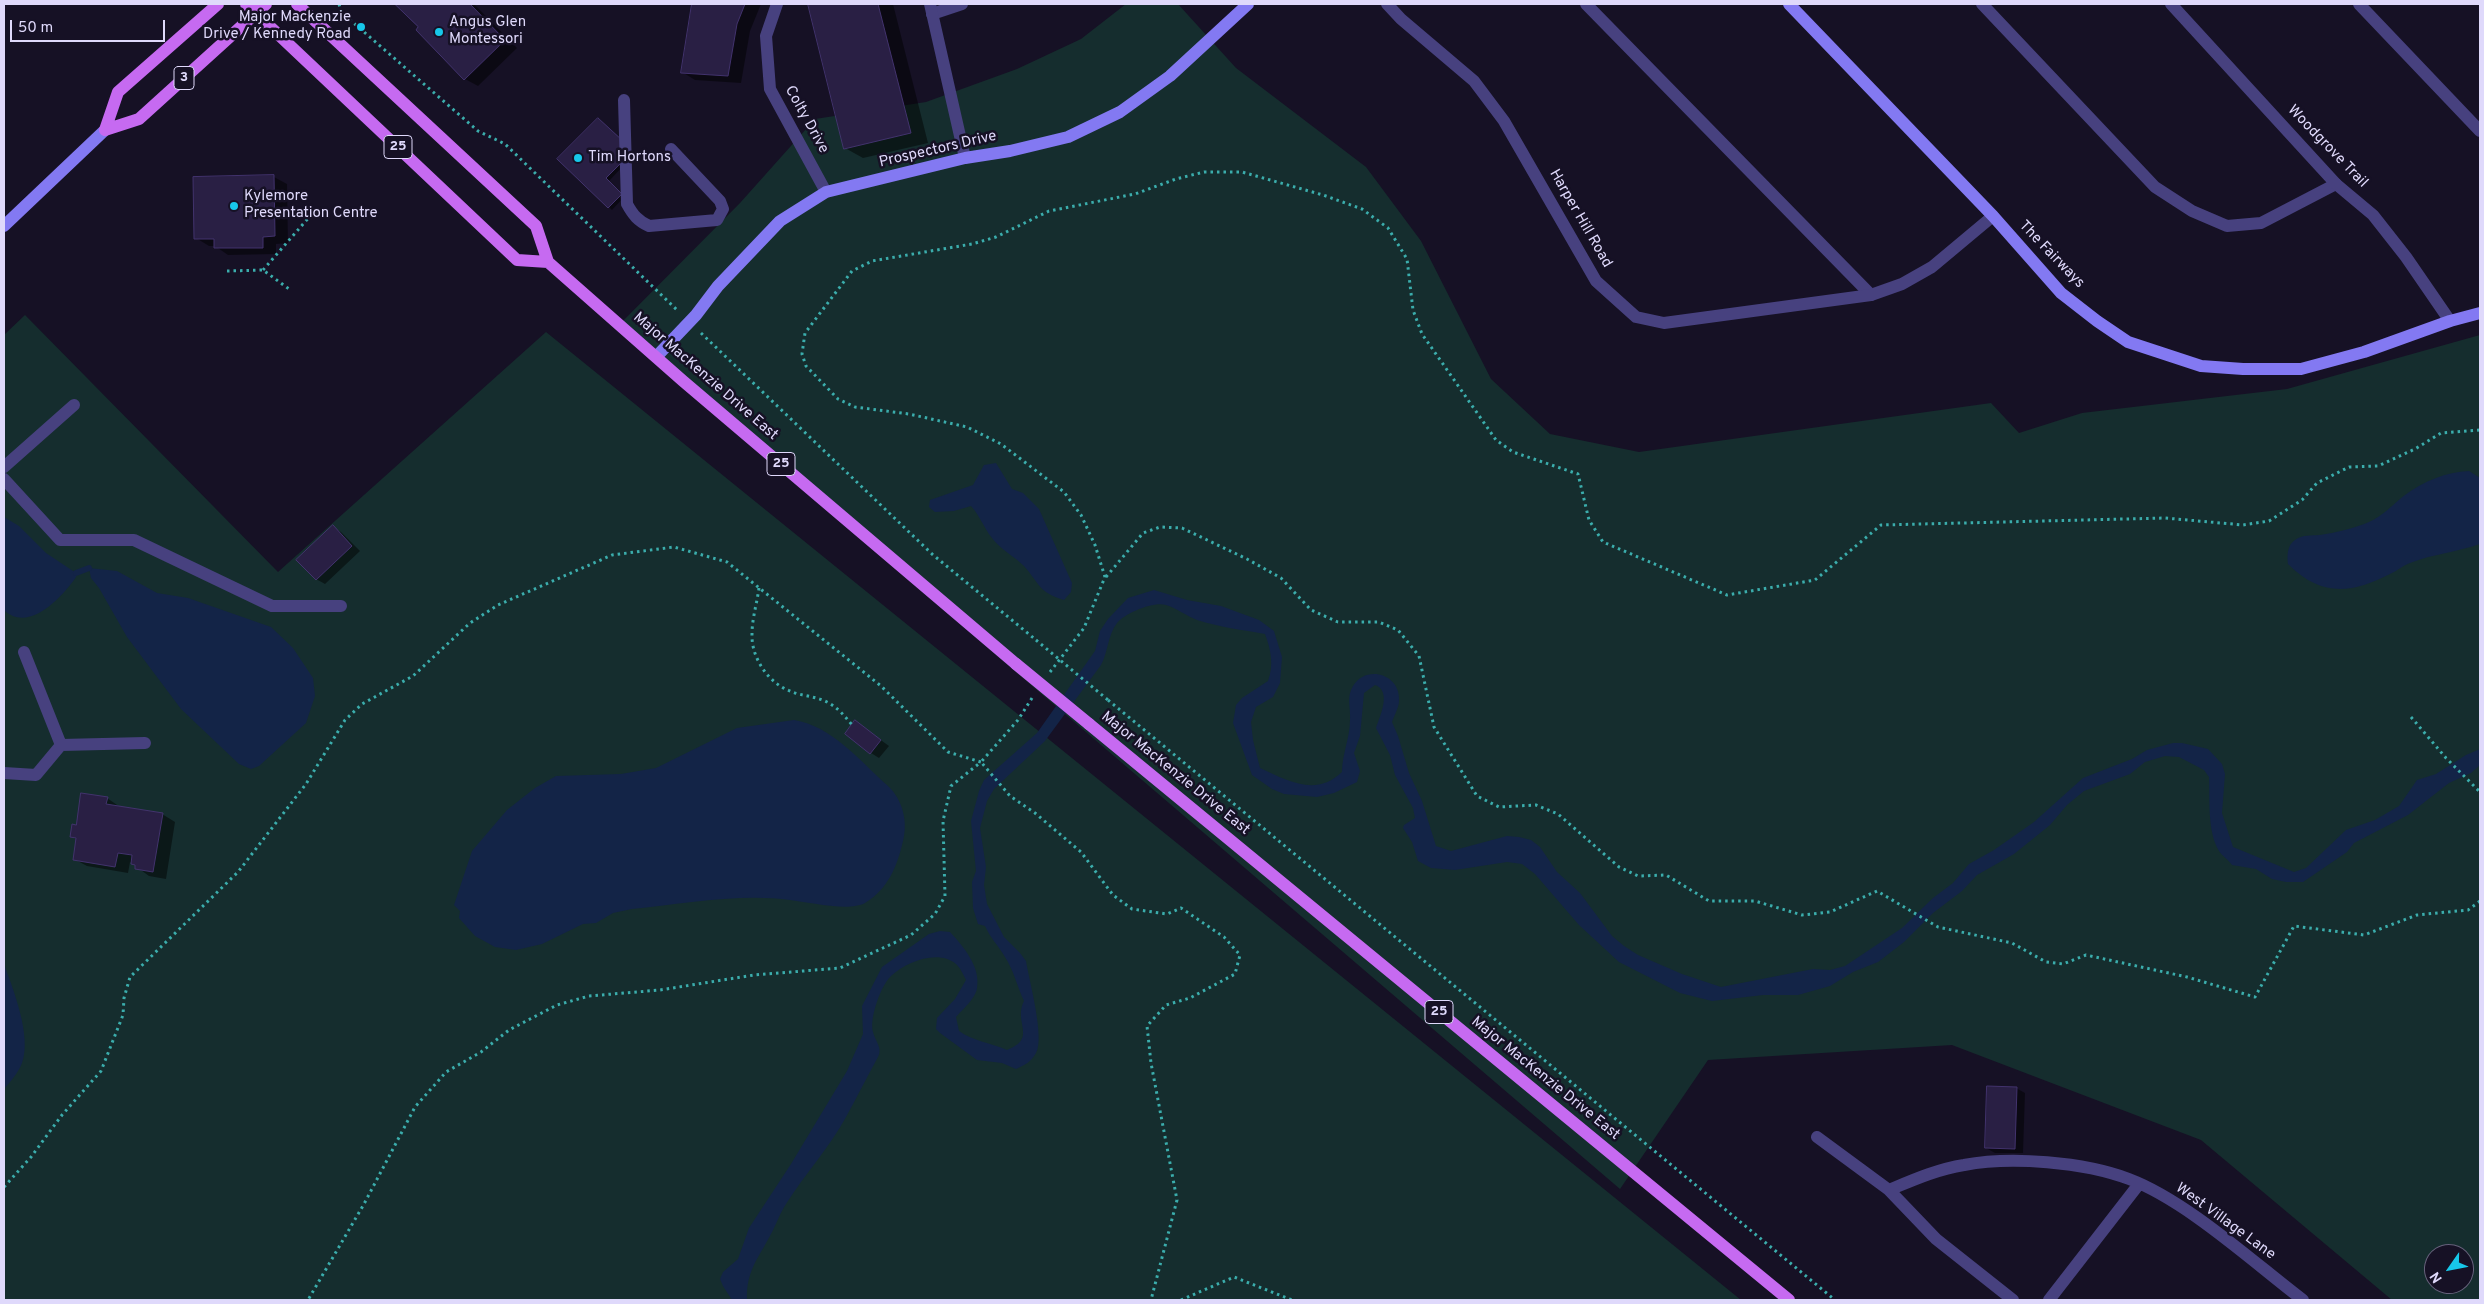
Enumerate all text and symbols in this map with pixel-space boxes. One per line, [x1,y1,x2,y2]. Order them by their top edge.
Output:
place label: Major Mackenzie Drive / Kennedy Road [203,9,351,44]
scale bar [12,10,168,42]
place label: Angus Glen Montessori [449,14,526,49]
text: 50 m [18,19,53,38]
marker: Major Mackenzie Drive / Kennedy Road [355,21,367,33]
marker: Angus Glen Montessori [433,26,445,38]
road number: 3 [174,66,194,90]
street label: Colty Drive [780,83,832,157]
street label: Woodgrove Trail [2283,102,2371,192]
street label: Prospectors Drive [877,128,999,172]
road number: 25 [384,136,412,158]
place label: Tim Hortons [588,149,671,167]
marker: Tim Hortons [572,152,584,164]
street label: Harper Hill Road [1545,167,1615,271]
place label: Kylemore Presentation Centre [244,188,378,223]
marker: Kylemore Presentation Centre [228,200,240,212]
street label: The Fairways [2014,217,2088,293]
street label: Major MacKenzie Drive East [629,309,781,445]
road number: 25 [767,452,795,476]
street label: Major MacKenzie Drive East [1097,708,1253,840]
road number: 25 [1425,1000,1453,1024]
street label: Major MacKenzie Drive East [1467,1013,1623,1145]
street label: West Village Lane [2172,1180,2278,1264]
north arrow [2424,1244,2474,1294]
text: N [2427,1268,2447,1286]

